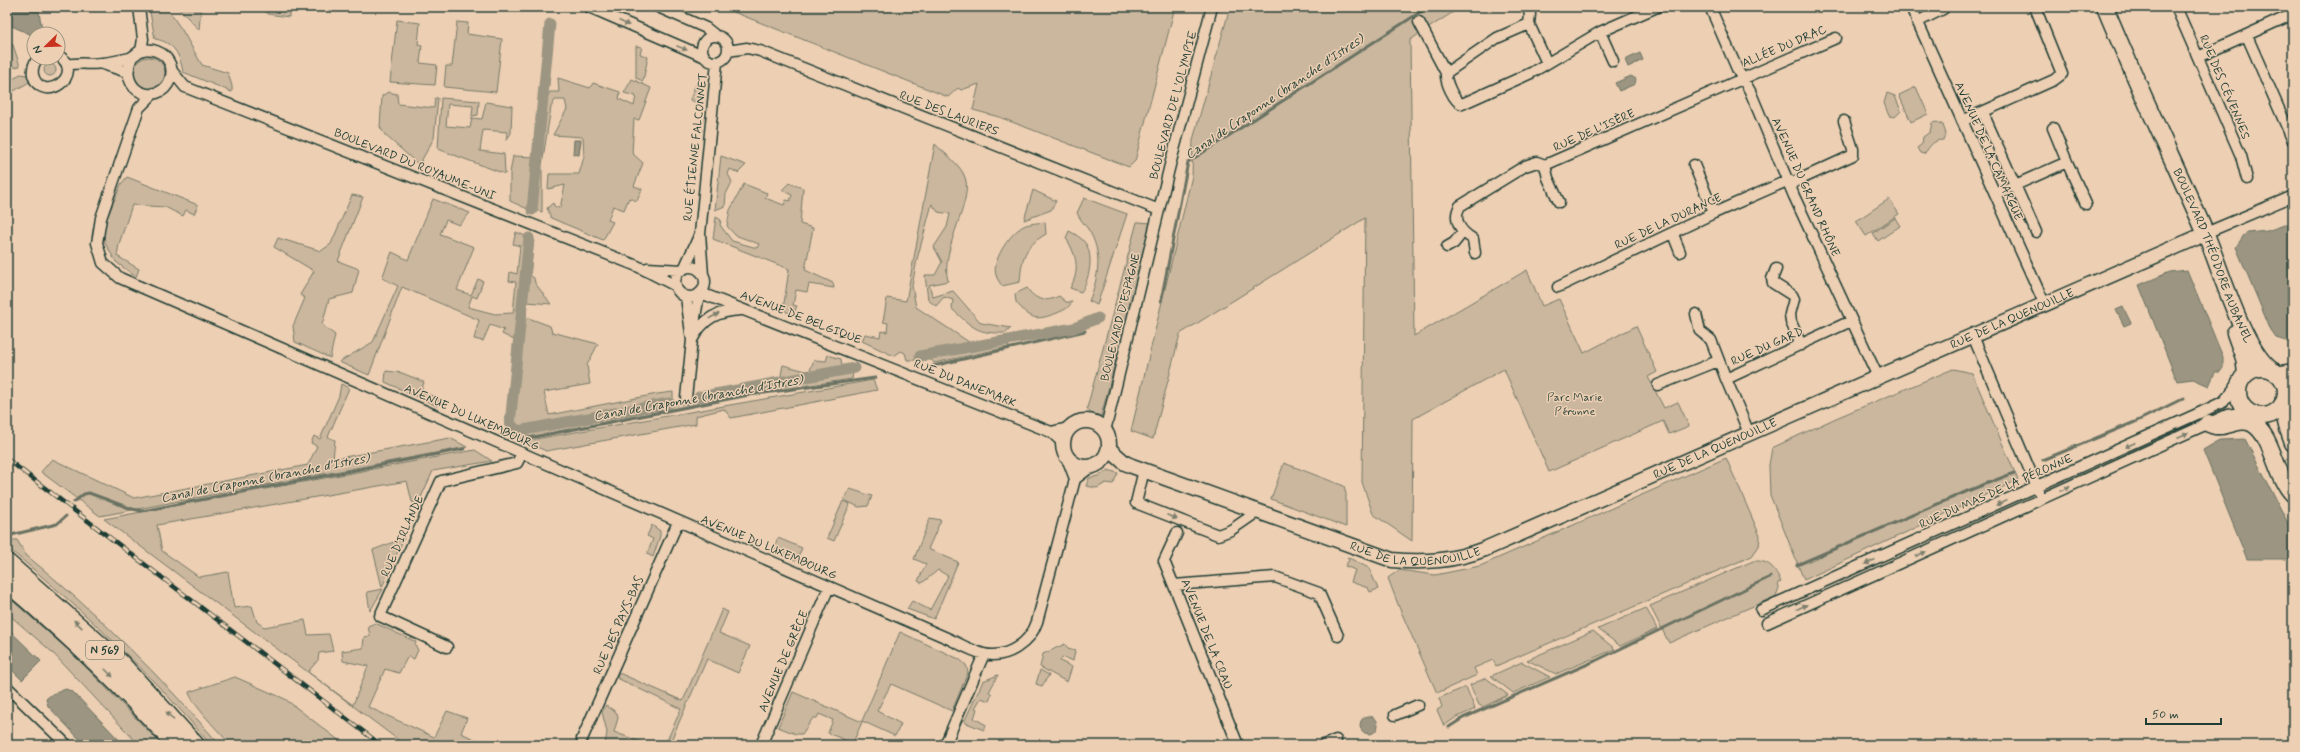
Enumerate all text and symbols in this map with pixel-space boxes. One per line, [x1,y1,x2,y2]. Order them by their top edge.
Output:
one-way arrow [618,20,630,26]
street label: ALLÉE DU DRAC [1740,22,1830,72]
north arrow [26,26,66,66]
street label: BOULEVARD DE L'OLYMPIE [1146,29,1202,181]
water label: Canal de Craponne (branche d'Istres) [1182,30,1369,164]
street label: RUE DES CÉVENNES [2195,33,2253,142]
text: N [30,43,46,56]
one-way arrow [677,45,689,51]
street label: RUE ÉTIENNE FALCONNET [680,72,712,222]
street label: AVENUE DE LA CAMARGUE [1950,79,2026,223]
street label: RUE DES LAURIERS [897,88,1001,140]
street label: RUE DE L'ISÈRE [1551,106,1638,156]
street label: AVENUE DU GRAND RHÔNE [1767,115,1843,259]
street label: BOULEVARD DU ROYAUME-UNI [331,125,498,205]
street label: BOULEVARD THÉODORE AUBANEL [2169,166,2256,346]
street label: RUE DE LA DURANCE [1612,190,1725,254]
street label: BOULEVARD D'ESPAGNE [1097,251,1145,383]
street label: RUE DE LA QUENOUILLE [1948,285,2077,353]
street label: AVENUE DE BELGIQUE [738,287,864,349]
one-way arrow [708,313,719,319]
street label: RUE DU GARD [1729,324,1806,370]
street label: RUE DU DANEMARK [911,356,1018,412]
water label: Canal de Craponne (branche d'Istres) [592,371,805,425]
street label: AVENUE DU LUXEMBOURG [401,381,542,455]
park label: Parc Marie Péronne [1547,390,1603,420]
street label: RUE DE LA QUENOUILLE [1651,415,1780,483]
one-way arrow [2177,432,2189,438]
one-way arrow [2125,442,2136,448]
water label: Canal de Craponne (branche d'Istres) [160,450,372,507]
street label: RUE DU MAS DE LA PÉRONNE [1917,451,2076,533]
one-way arrow [2059,486,2071,492]
street label: RUE D'IRLANDE [378,493,428,580]
one-way arrow [1995,500,2007,506]
street label: AVENUE DU LUXEMBOURG [698,512,839,584]
one-way arrow [1167,515,1179,521]
street label: RUE DE LA QUENOUILLE [1348,538,1483,570]
one-way arrow [1915,551,1926,557]
one-way arrow [1864,559,1875,565]
street label: RUE DES PAYS-BAS [590,574,648,677]
street label: AVENUE DE LA CRAU [1177,577,1235,692]
one-way arrow [1797,604,1808,610]
street label: AVENUE DE GRÈCE [755,608,813,715]
one-way arrow [73,619,83,629]
road number: N 569 [86,641,124,659]
one-way arrow [104,669,114,678]
scale bar [2146,700,2221,726]
text: 50 m [2152,707,2179,723]
one-way arrow [165,711,174,721]

